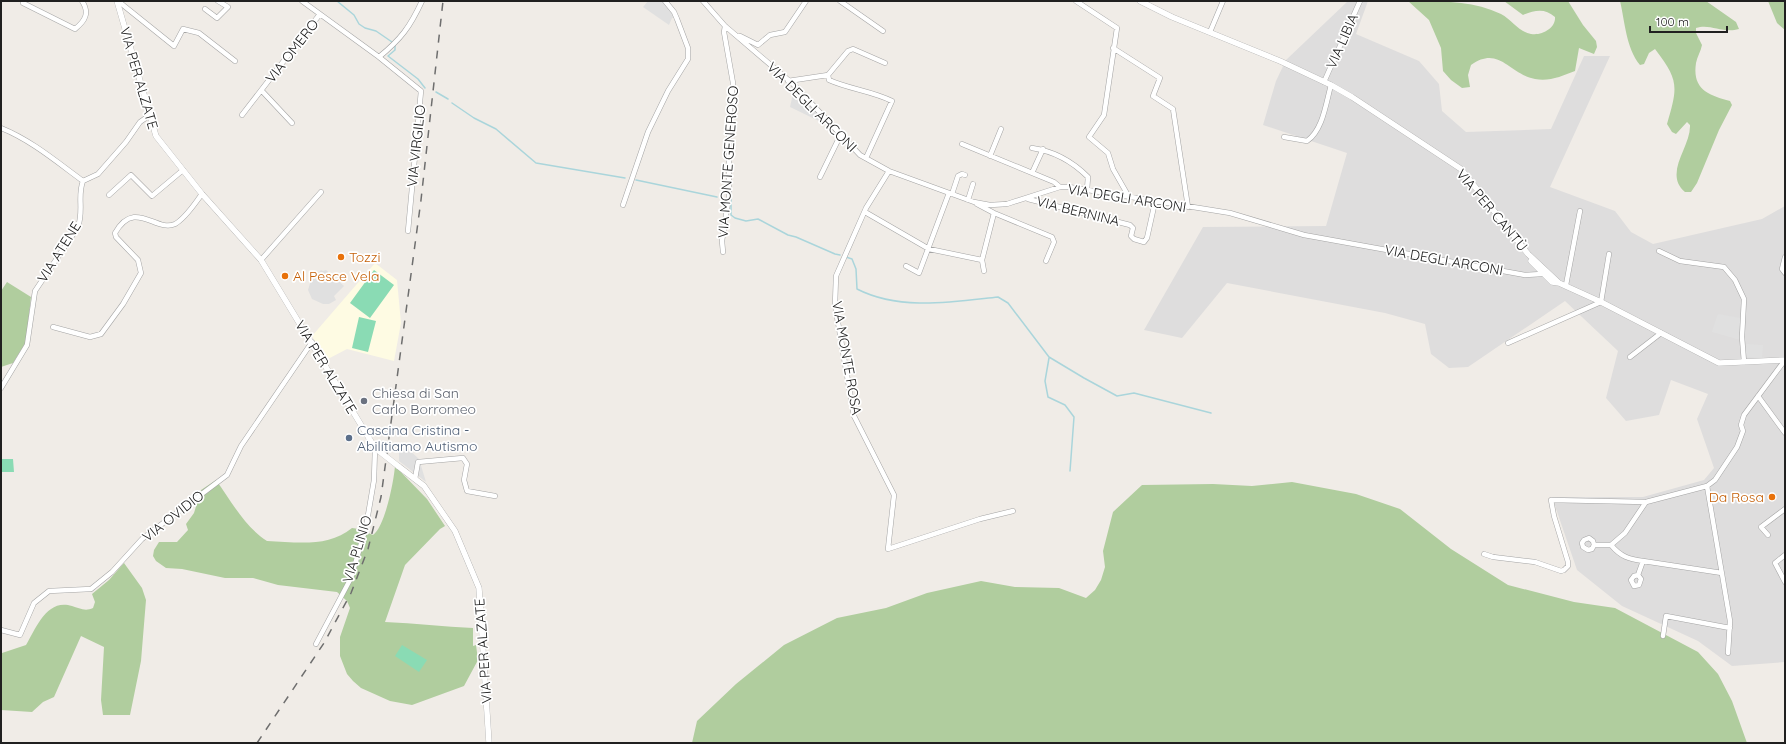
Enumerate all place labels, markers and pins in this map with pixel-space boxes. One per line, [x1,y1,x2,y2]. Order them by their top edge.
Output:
place label: Tozzi [349,248,381,266]
marker: Tozzi [336,252,346,262]
place label: Al Pesce Vela [293,267,379,285]
marker: Al Pesce Vela [280,271,290,281]
place label: Chiesa di San Carlo Borromeo [372,384,476,418]
marker: Chiesa di San Carlo Borromeo [359,396,369,406]
place label: Cascina Cristina - Abilítiamo Autismo [357,421,477,455]
marker: Cascina Cristina - Abilítiamo Autismo [344,433,354,443]
place label: Da Rosa [1709,488,1764,506]
marker: Da Rosa [1767,492,1777,502]

